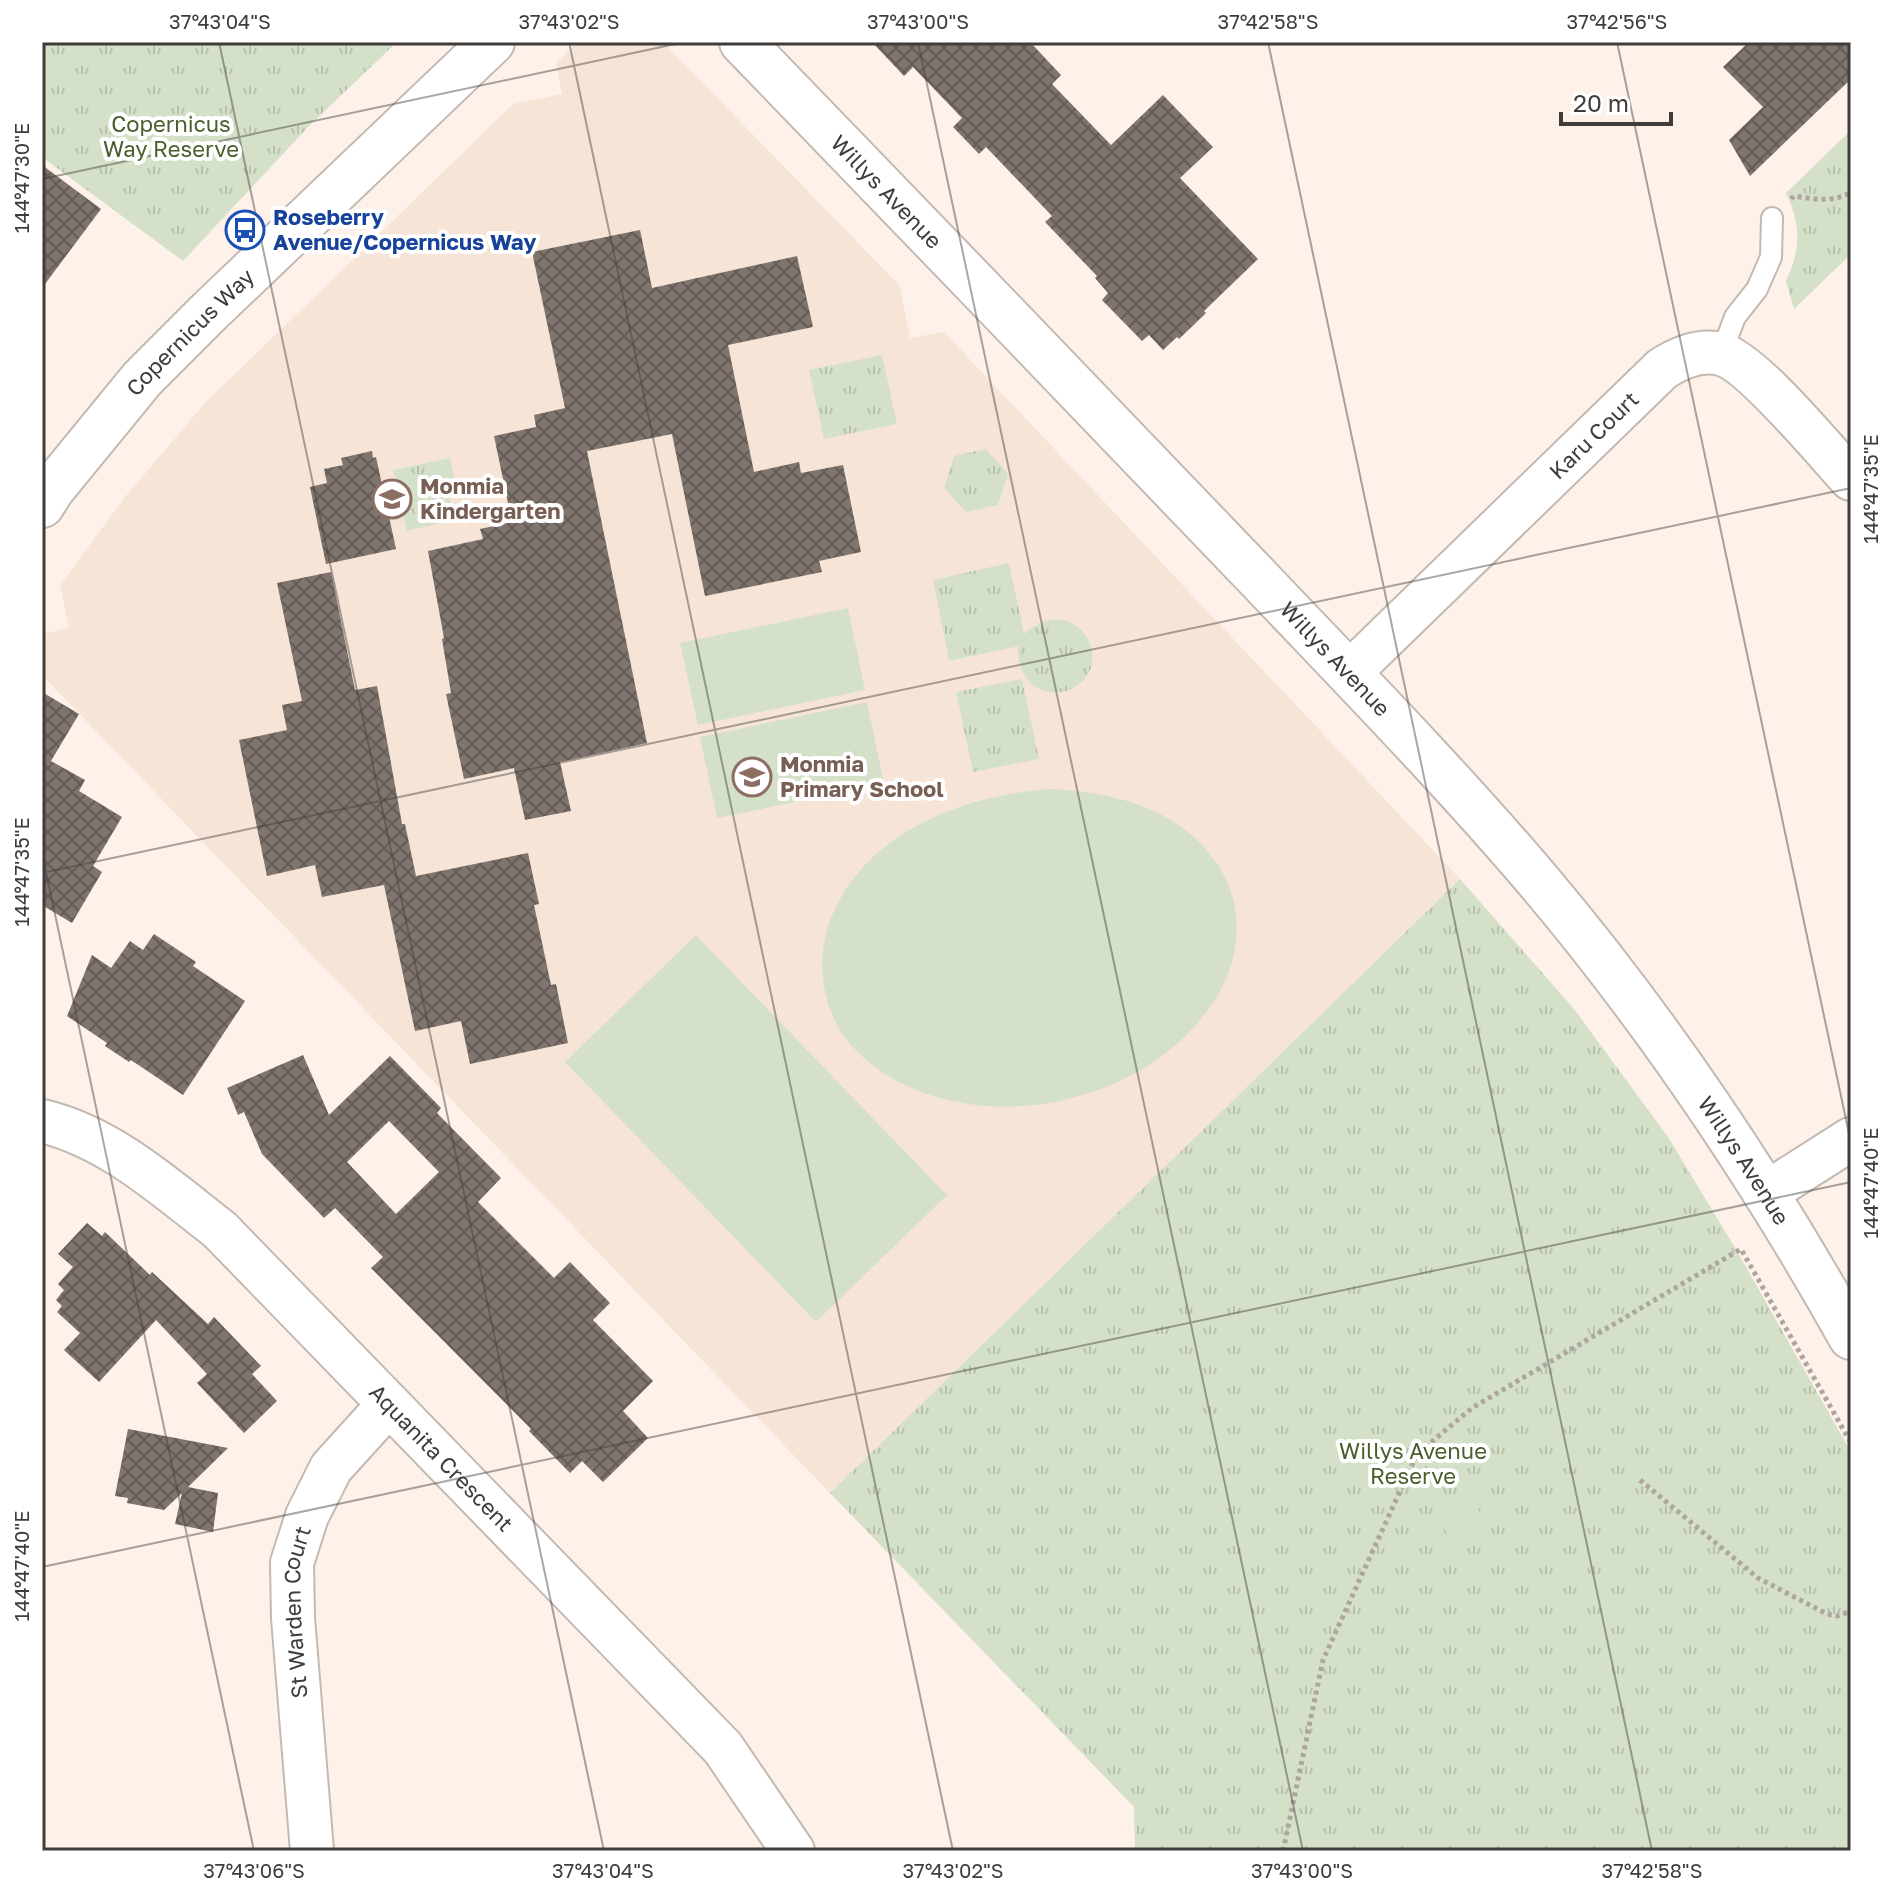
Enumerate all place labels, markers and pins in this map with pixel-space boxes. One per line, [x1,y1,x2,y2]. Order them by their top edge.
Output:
place label: Roseberry Avenue/Copernicus Way [273,203,536,255]
bus stop icon: Roseberry Avenue/Copernicus Way [224,209,266,251]
place label: Monmia Kindergarten [420,472,560,524]
school or university icon: Monmia Kindergarten [371,478,413,520]
place label: Monmia Primary School [780,750,944,802]
school or university icon: Monmia Primary School [731,756,773,798]

